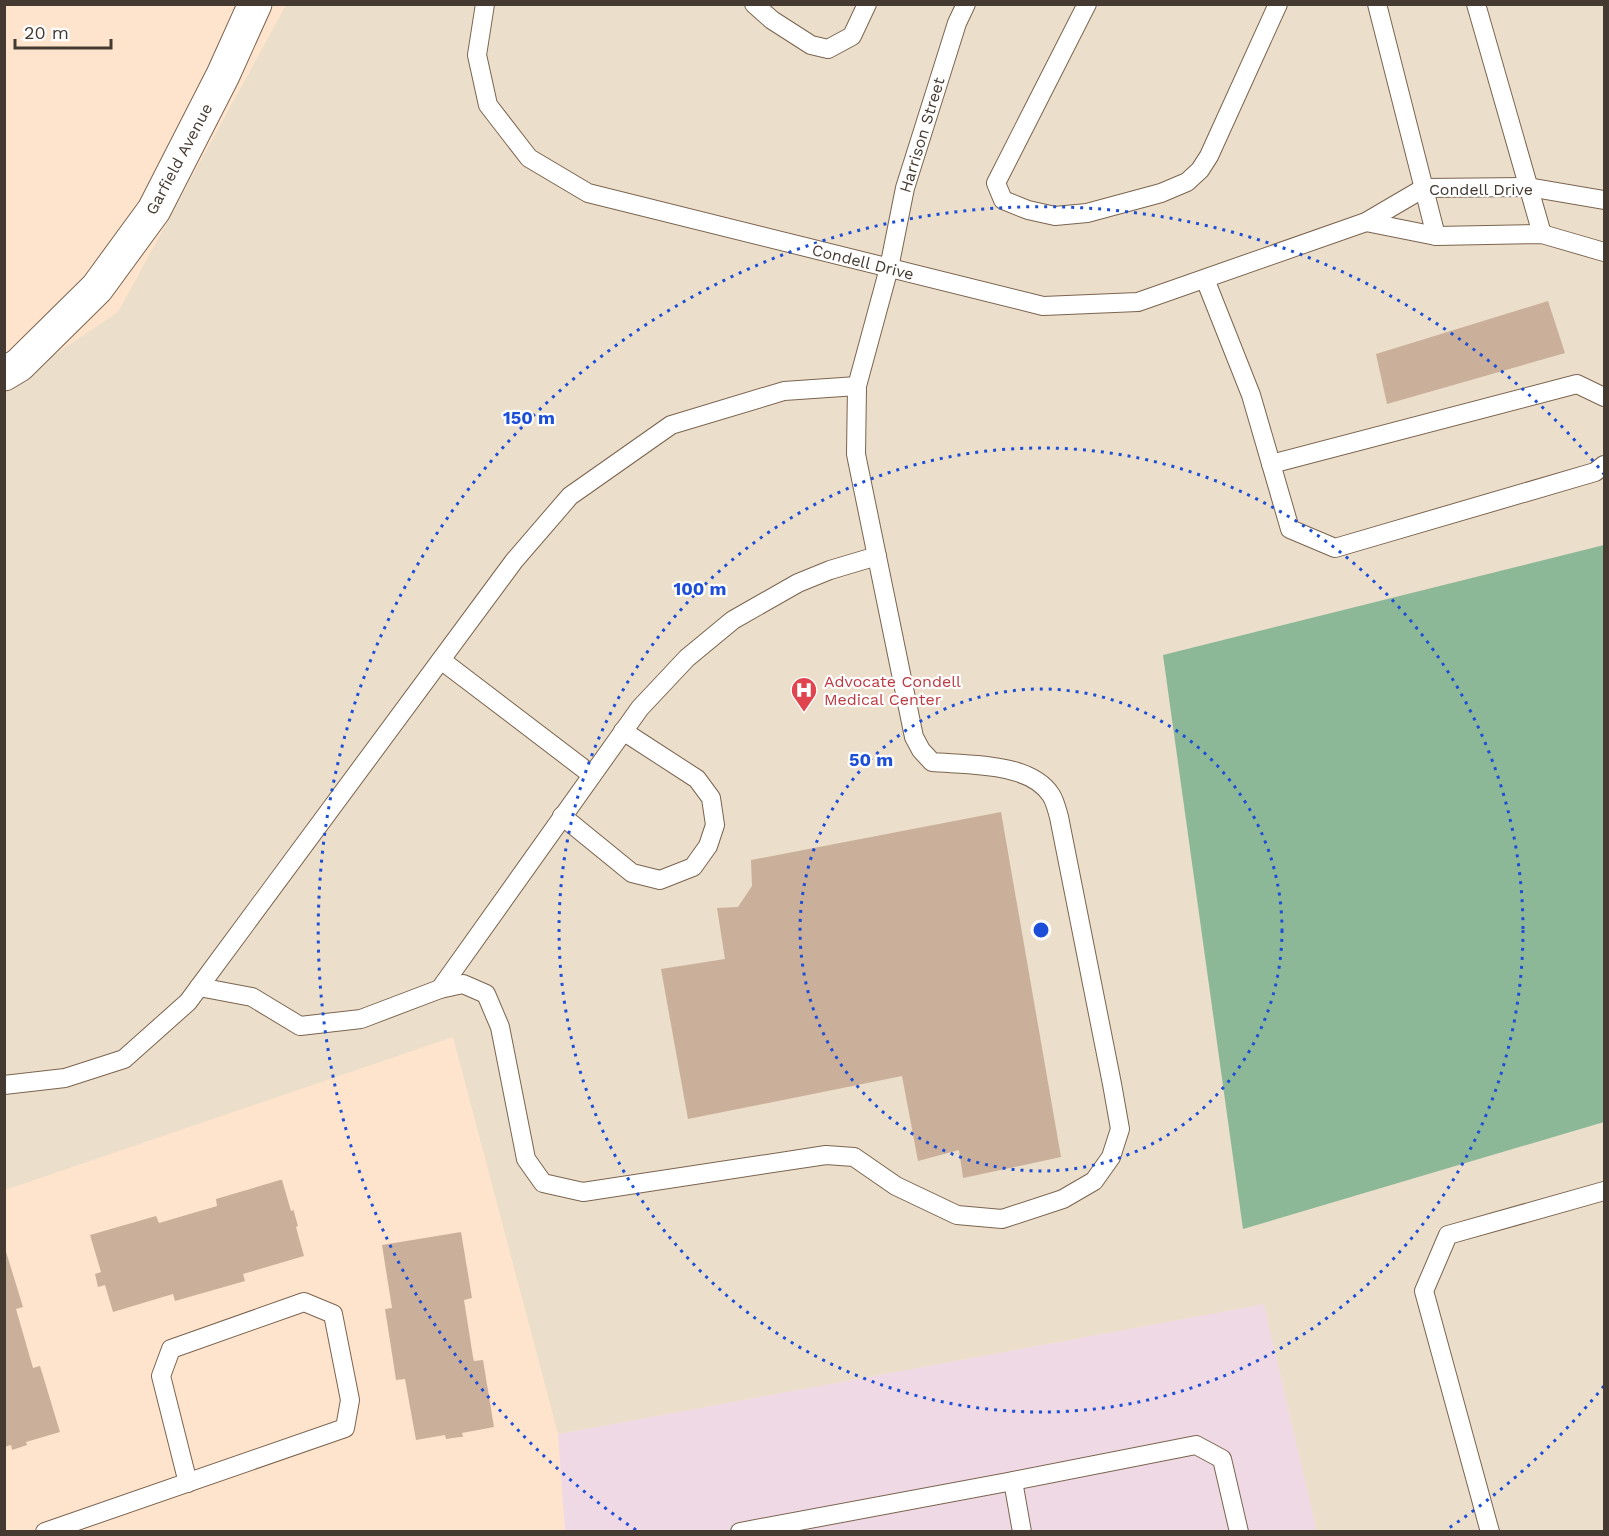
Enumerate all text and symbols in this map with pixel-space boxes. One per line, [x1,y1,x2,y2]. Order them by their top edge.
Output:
scale bar [15,12,111,50]
text: 20 m [24,22,69,43]
street label: Harrison Street [895,75,949,195]
street label: Garfield Avenue [142,100,216,218]
street label: Condell Drive [1429,180,1533,199]
street label: Condell Drive [810,240,916,284]
text: 150 m [503,407,555,428]
text: 100 m [673,578,727,599]
place label: Advocate Condell Medical Center [824,672,961,709]
hospital icon: Advocate Condell Medical Center [789,675,819,713]
text: 50 m [849,749,893,770]
centre of rings [1031,920,1051,940]

